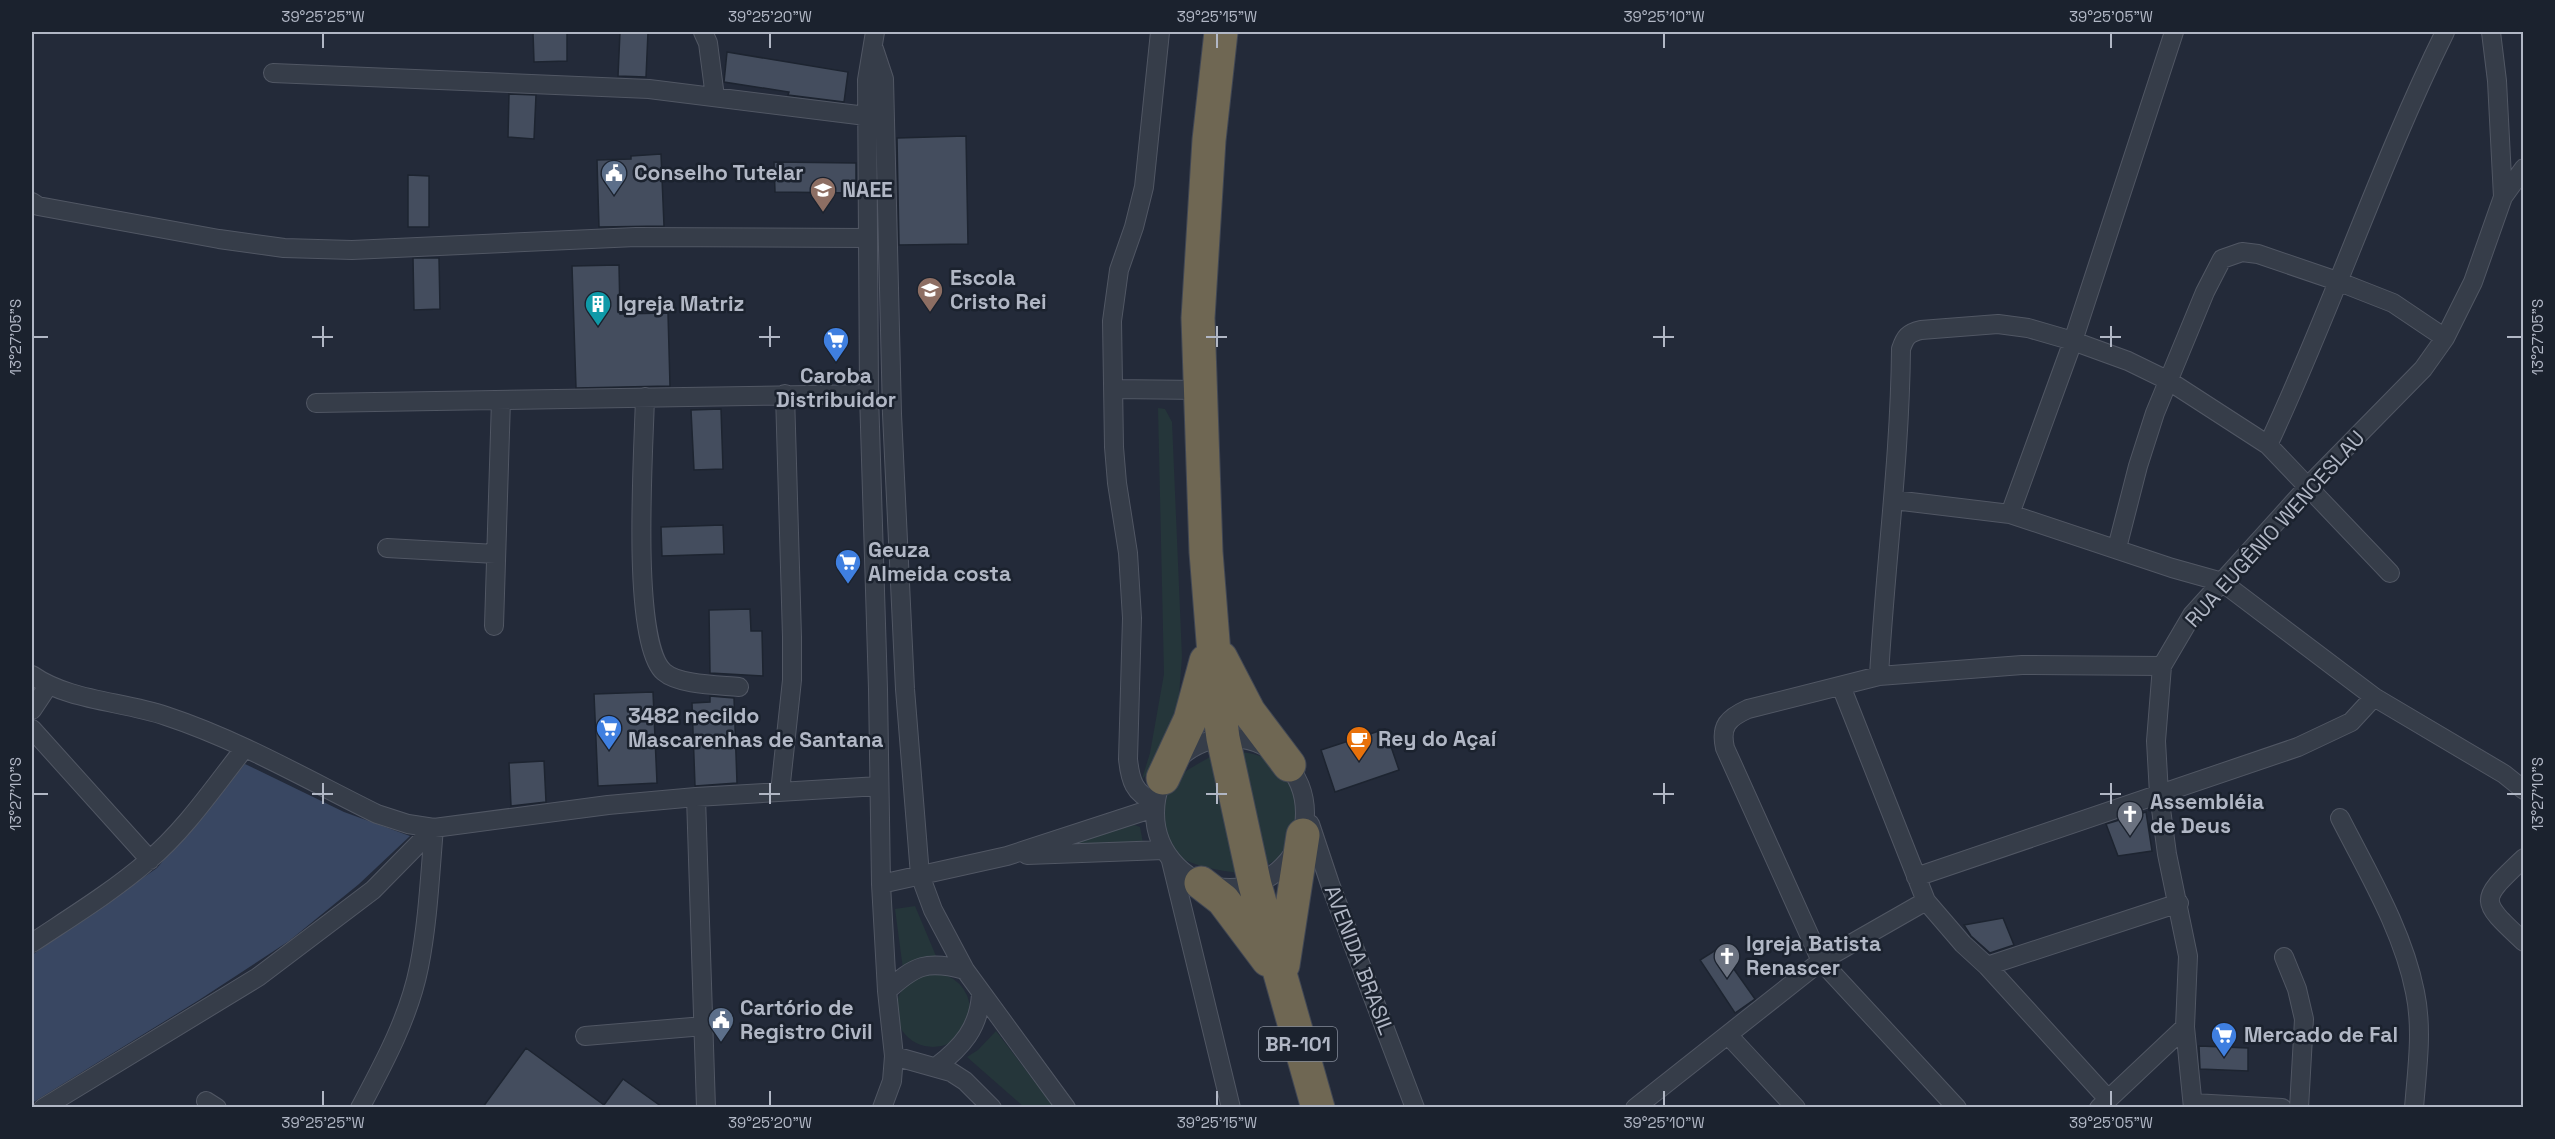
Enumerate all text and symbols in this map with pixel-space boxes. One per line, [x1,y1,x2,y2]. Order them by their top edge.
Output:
text: 39°25'25"W [281,7,365,26]
text: 39°25'20"W [728,7,812,26]
text: 39°25'15"W [1177,7,1257,26]
text: 39°25'10"W [1623,7,1705,26]
text: 39°25'05"W [2069,7,2153,26]
public building icon: Conselho Tutelar [599,158,629,196]
place label: Conselho Tutelar [634,159,804,186]
school or university icon: NAEE [808,175,838,213]
place label: NAEE [842,176,893,203]
place label: Escola Cristo Rei [950,264,1047,315]
school or university icon: Escola Cristo Rei [915,275,945,313]
building icon: Igreja Matriz [583,289,613,327]
place label: Igreja Matriz [618,290,744,317]
text: 13°27'05"S [6,299,25,375]
text: 13°27'05"S [2528,299,2547,375]
supermarket icon: Caroba Distribuidor [821,325,851,363]
place label: Caroba Distribuidor [776,362,896,413]
street label: RUA EUGÊNIO WENCESLAU [2179,425,2370,633]
place label: Geuza Almeida costa [868,536,1011,587]
supermarket icon: Geuza Almeida costa [833,547,863,585]
place label: 3482 necildo Mascarenhas de Santana [628,702,884,753]
supermarket icon: 3482 necildo Mascarenhas de Santana [594,713,624,751]
cafe icon: Rey do Açaí [1344,724,1374,762]
place label: Rey do Açaí [1378,725,1497,752]
text: 13°27'10"S [6,757,25,831]
text: 13°27'10"S [2528,757,2547,831]
place label: Assembléia de Deus [2150,788,2264,839]
church icon: Assembléia de Deus [2115,799,2145,837]
street label: AVENIDA BRASIL [1319,881,1400,1038]
place label: Igreja Batista Renascer [1746,930,1881,981]
church icon: Igreja Batista Renascer [1712,941,1742,979]
place label: Cartório de Registro Civil [740,994,873,1045]
public building icon: Cartório de Registro Civil [706,1005,736,1043]
supermarket icon: Mercado de Fal [2209,1020,2239,1058]
place label: Mercado de Fal [2244,1021,2398,1048]
road number: BR-101 [1259,1027,1337,1061]
text: 39°25'25"W [281,1113,365,1132]
text: 39°25'20"W [728,1113,812,1132]
text: 39°25'15"W [1177,1113,1257,1132]
text: 39°25'10"W [1623,1113,1705,1132]
text: 39°25'05"W [2069,1113,2153,1132]

